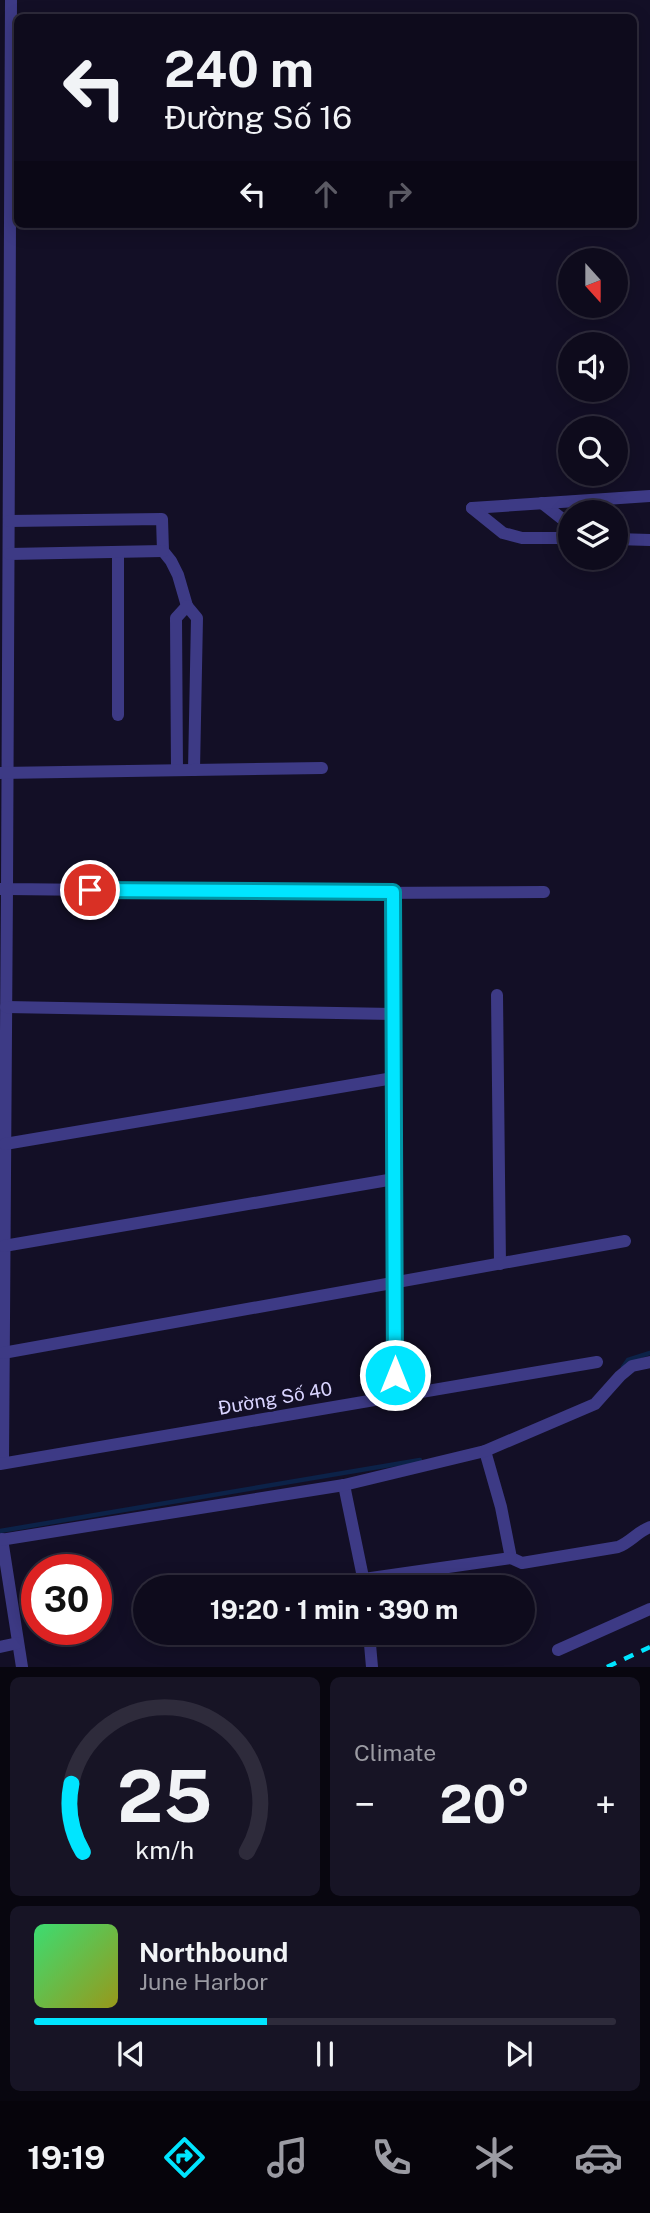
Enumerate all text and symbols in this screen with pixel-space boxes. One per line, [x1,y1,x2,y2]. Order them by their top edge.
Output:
text: 240 m [164,40,314,98]
icon: left [49,42,140,133]
text: Đường Số 16 [164,99,352,136]
icon: left [234,175,272,213]
icon: ahead [307,175,345,213]
icon: right [380,175,418,213]
north arrow [558,248,628,318]
map controls [558,248,628,570]
button: sound [558,332,628,402]
button: search [558,416,628,486]
button: layers [558,500,628,570]
pin [60,860,120,920]
icon: arrive [71,871,109,909]
position arrow [358,1338,432,1412]
street label: Đường Số 40 [216,1377,334,1419]
speed limit sign: 30 [21,1554,112,1645]
text: 19:20 · 1 min · 390 m [210,1594,458,1625]
text: Climate [354,1739,436,1766]
text: 25 [117,1754,213,1839]
text: 20° [439,1774,531,1835]
text: − [354,1782,375,1827]
text: + [595,1782,616,1827]
text: km/h [136,1835,194,1865]
text: Northbound [139,1937,288,1968]
text: June Harbor [139,1968,268,1995]
icon: previous [112,2035,150,2073]
icon: pause [306,2035,344,2073]
icon: next [500,2035,538,2073]
icon: directions [160,2133,209,2182]
icon: music [263,2133,312,2182]
icon: phone [367,2133,416,2182]
icon: climate [470,2133,519,2182]
icon: car [574,2133,623,2182]
text: 19:19 [27,2139,105,2176]

